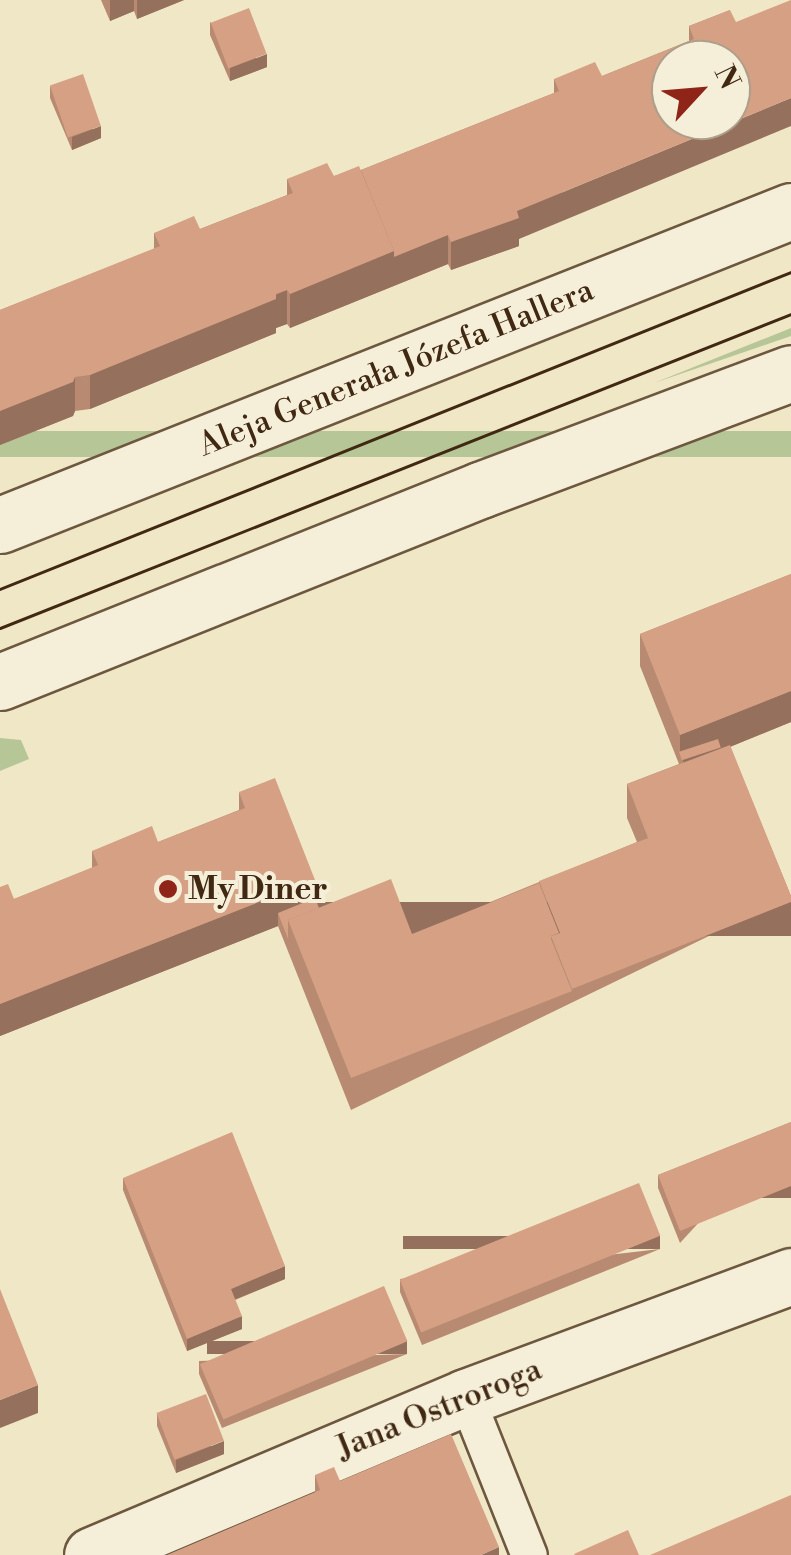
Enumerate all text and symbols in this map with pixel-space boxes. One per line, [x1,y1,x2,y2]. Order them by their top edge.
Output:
north arrow [651,40,751,140]
text: N [706,60,747,95]
street label: Aleja Generała Józefa Hallera [193,271,599,465]
place label: My Diner [188,870,328,908]
marker: My Diner [157,878,179,900]
street label: Jana Ostroroga [331,1350,547,1468]

